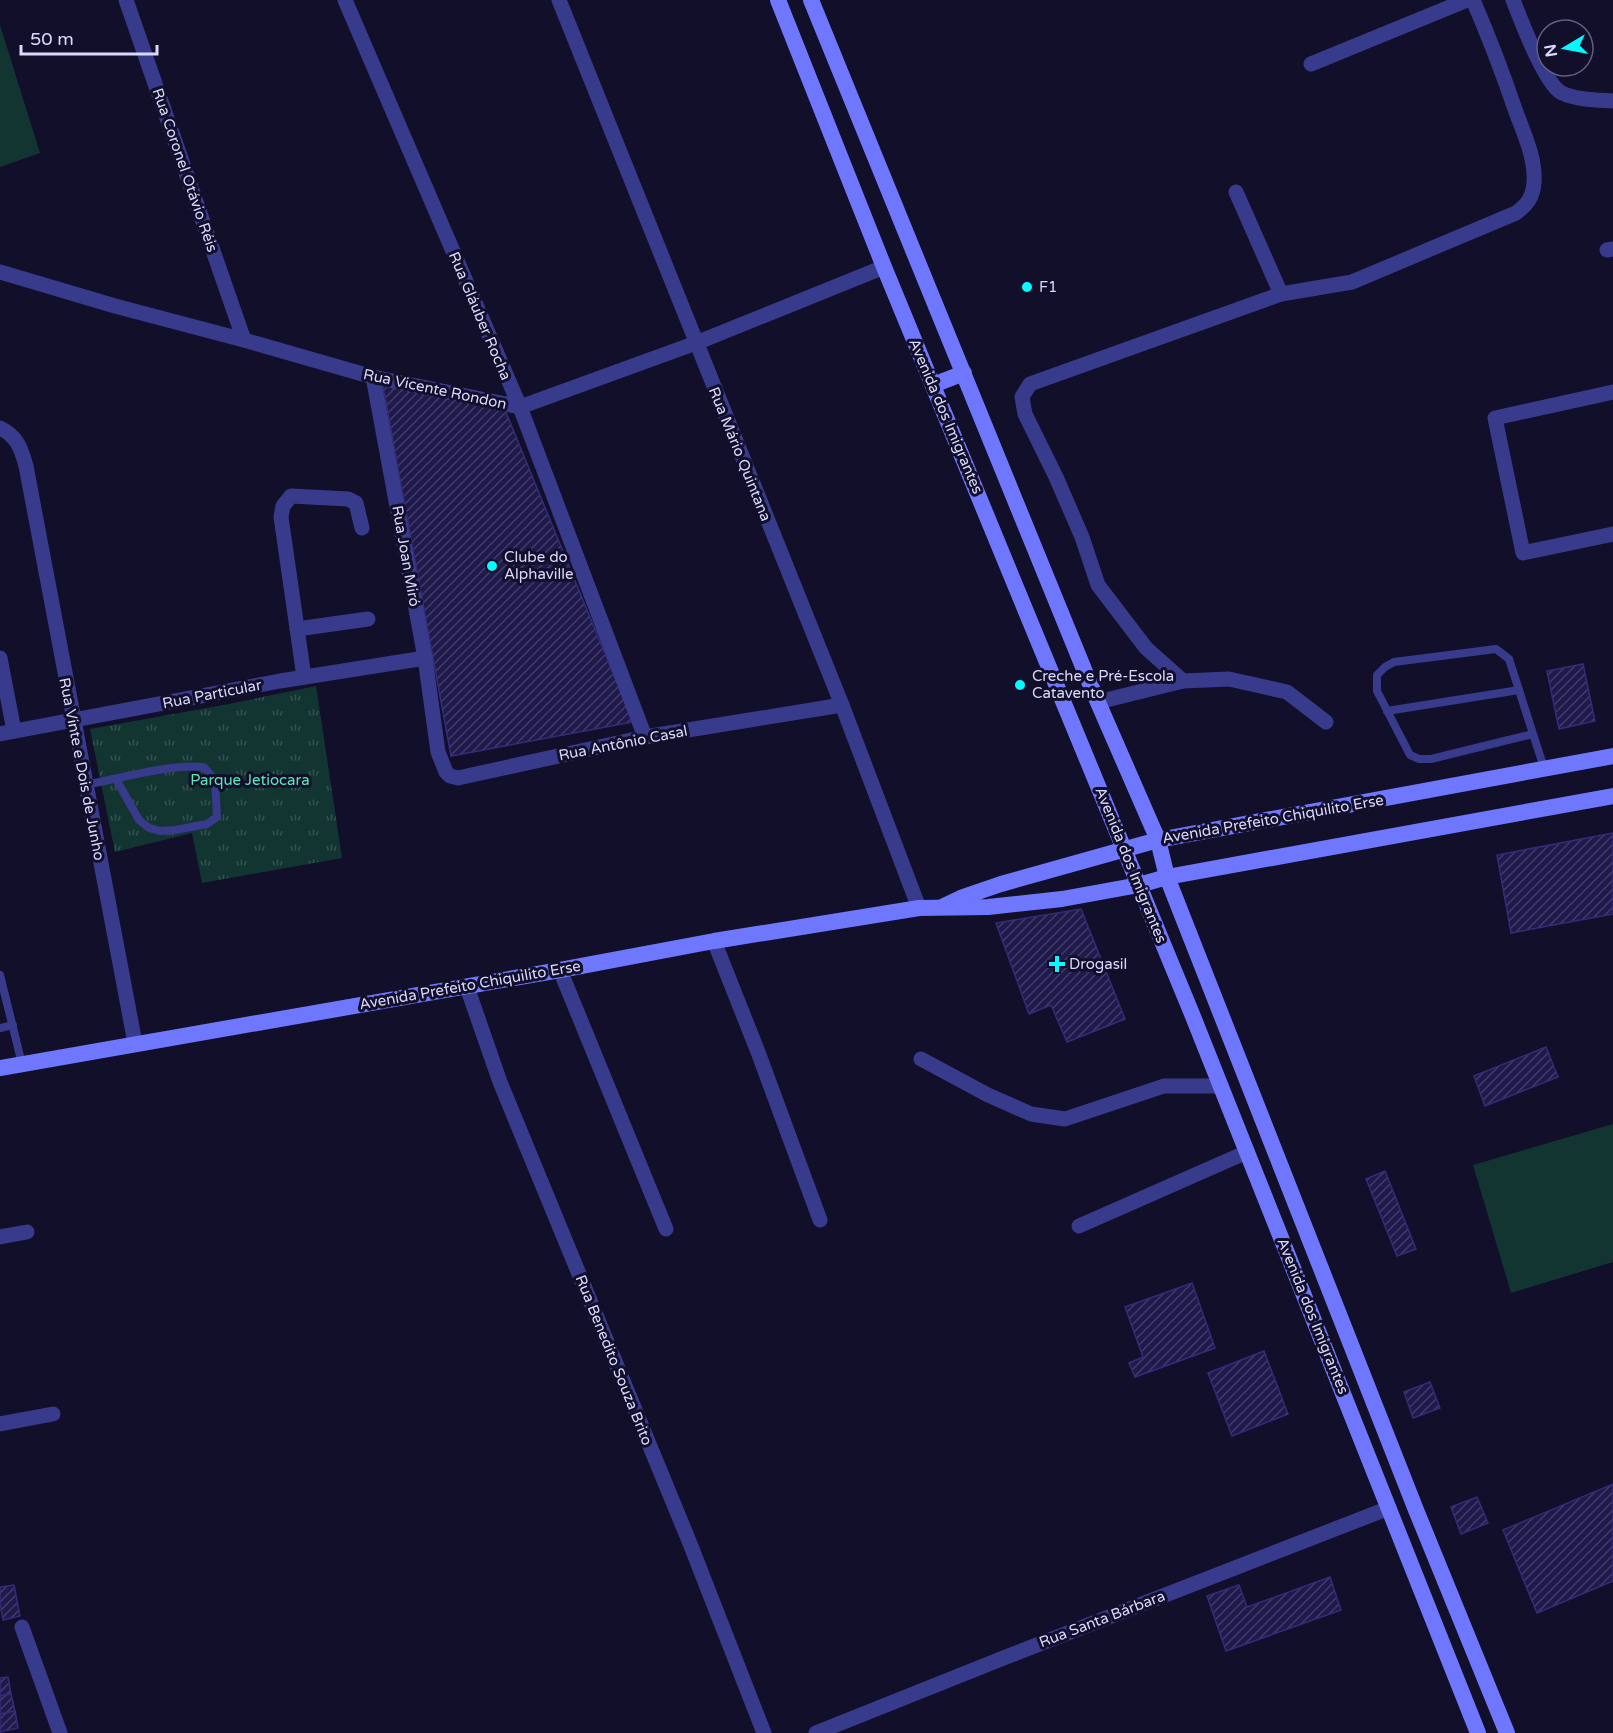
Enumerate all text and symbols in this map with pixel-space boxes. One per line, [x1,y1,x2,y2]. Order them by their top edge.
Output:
scale bar [21,18,158,56]
north arrow [1535,18,1595,78]
text: 50 m [30,28,74,50]
text: N [1540,42,1562,58]
street label: Rua Coronel Otávio Réis [148,86,222,254]
street label: Rua Gláuber Rocha [445,249,515,383]
place label: F1 [1039,278,1058,296]
marker: F1 [1020,280,1034,294]
street label: Avenida dos Imigrantes [905,336,987,496]
street label: Rua Vicente Rondon [362,365,508,413]
street label: Rua Mário Quintana [705,384,775,524]
street label: Rua Joan Miró [388,504,424,608]
place label: Clube do Alphaville [504,548,573,583]
marker: Clube do Alphaville [485,559,499,573]
place label: Creche e Pré-Escola Catavento [1032,667,1174,702]
street label: Rua Vinte e Dois de Junho [55,676,109,862]
street label: Rua Particular [161,676,263,712]
marker: Creche e Pré-Escola Catavento [1013,678,1027,692]
street label: Rua Antônio Casal [557,722,689,764]
park label: Parque Jetiocara [190,771,310,789]
street label: Avenida dos Imigrantes [1091,784,1171,946]
street label: Avenida Prefeito Chiquilito Erse [1161,791,1385,847]
place label: Drogasil [1069,955,1127,973]
street label: Avenida Prefeito Chiquilito Erse [358,957,582,1013]
marker: Drogasil [1050,957,1064,971]
street label: Avenida dos Imigrantes [1273,1235,1353,1397]
street label: Rua Benedito Souza Brito [572,1272,656,1448]
street label: Rua Santa Bárbara [1036,1587,1168,1651]

